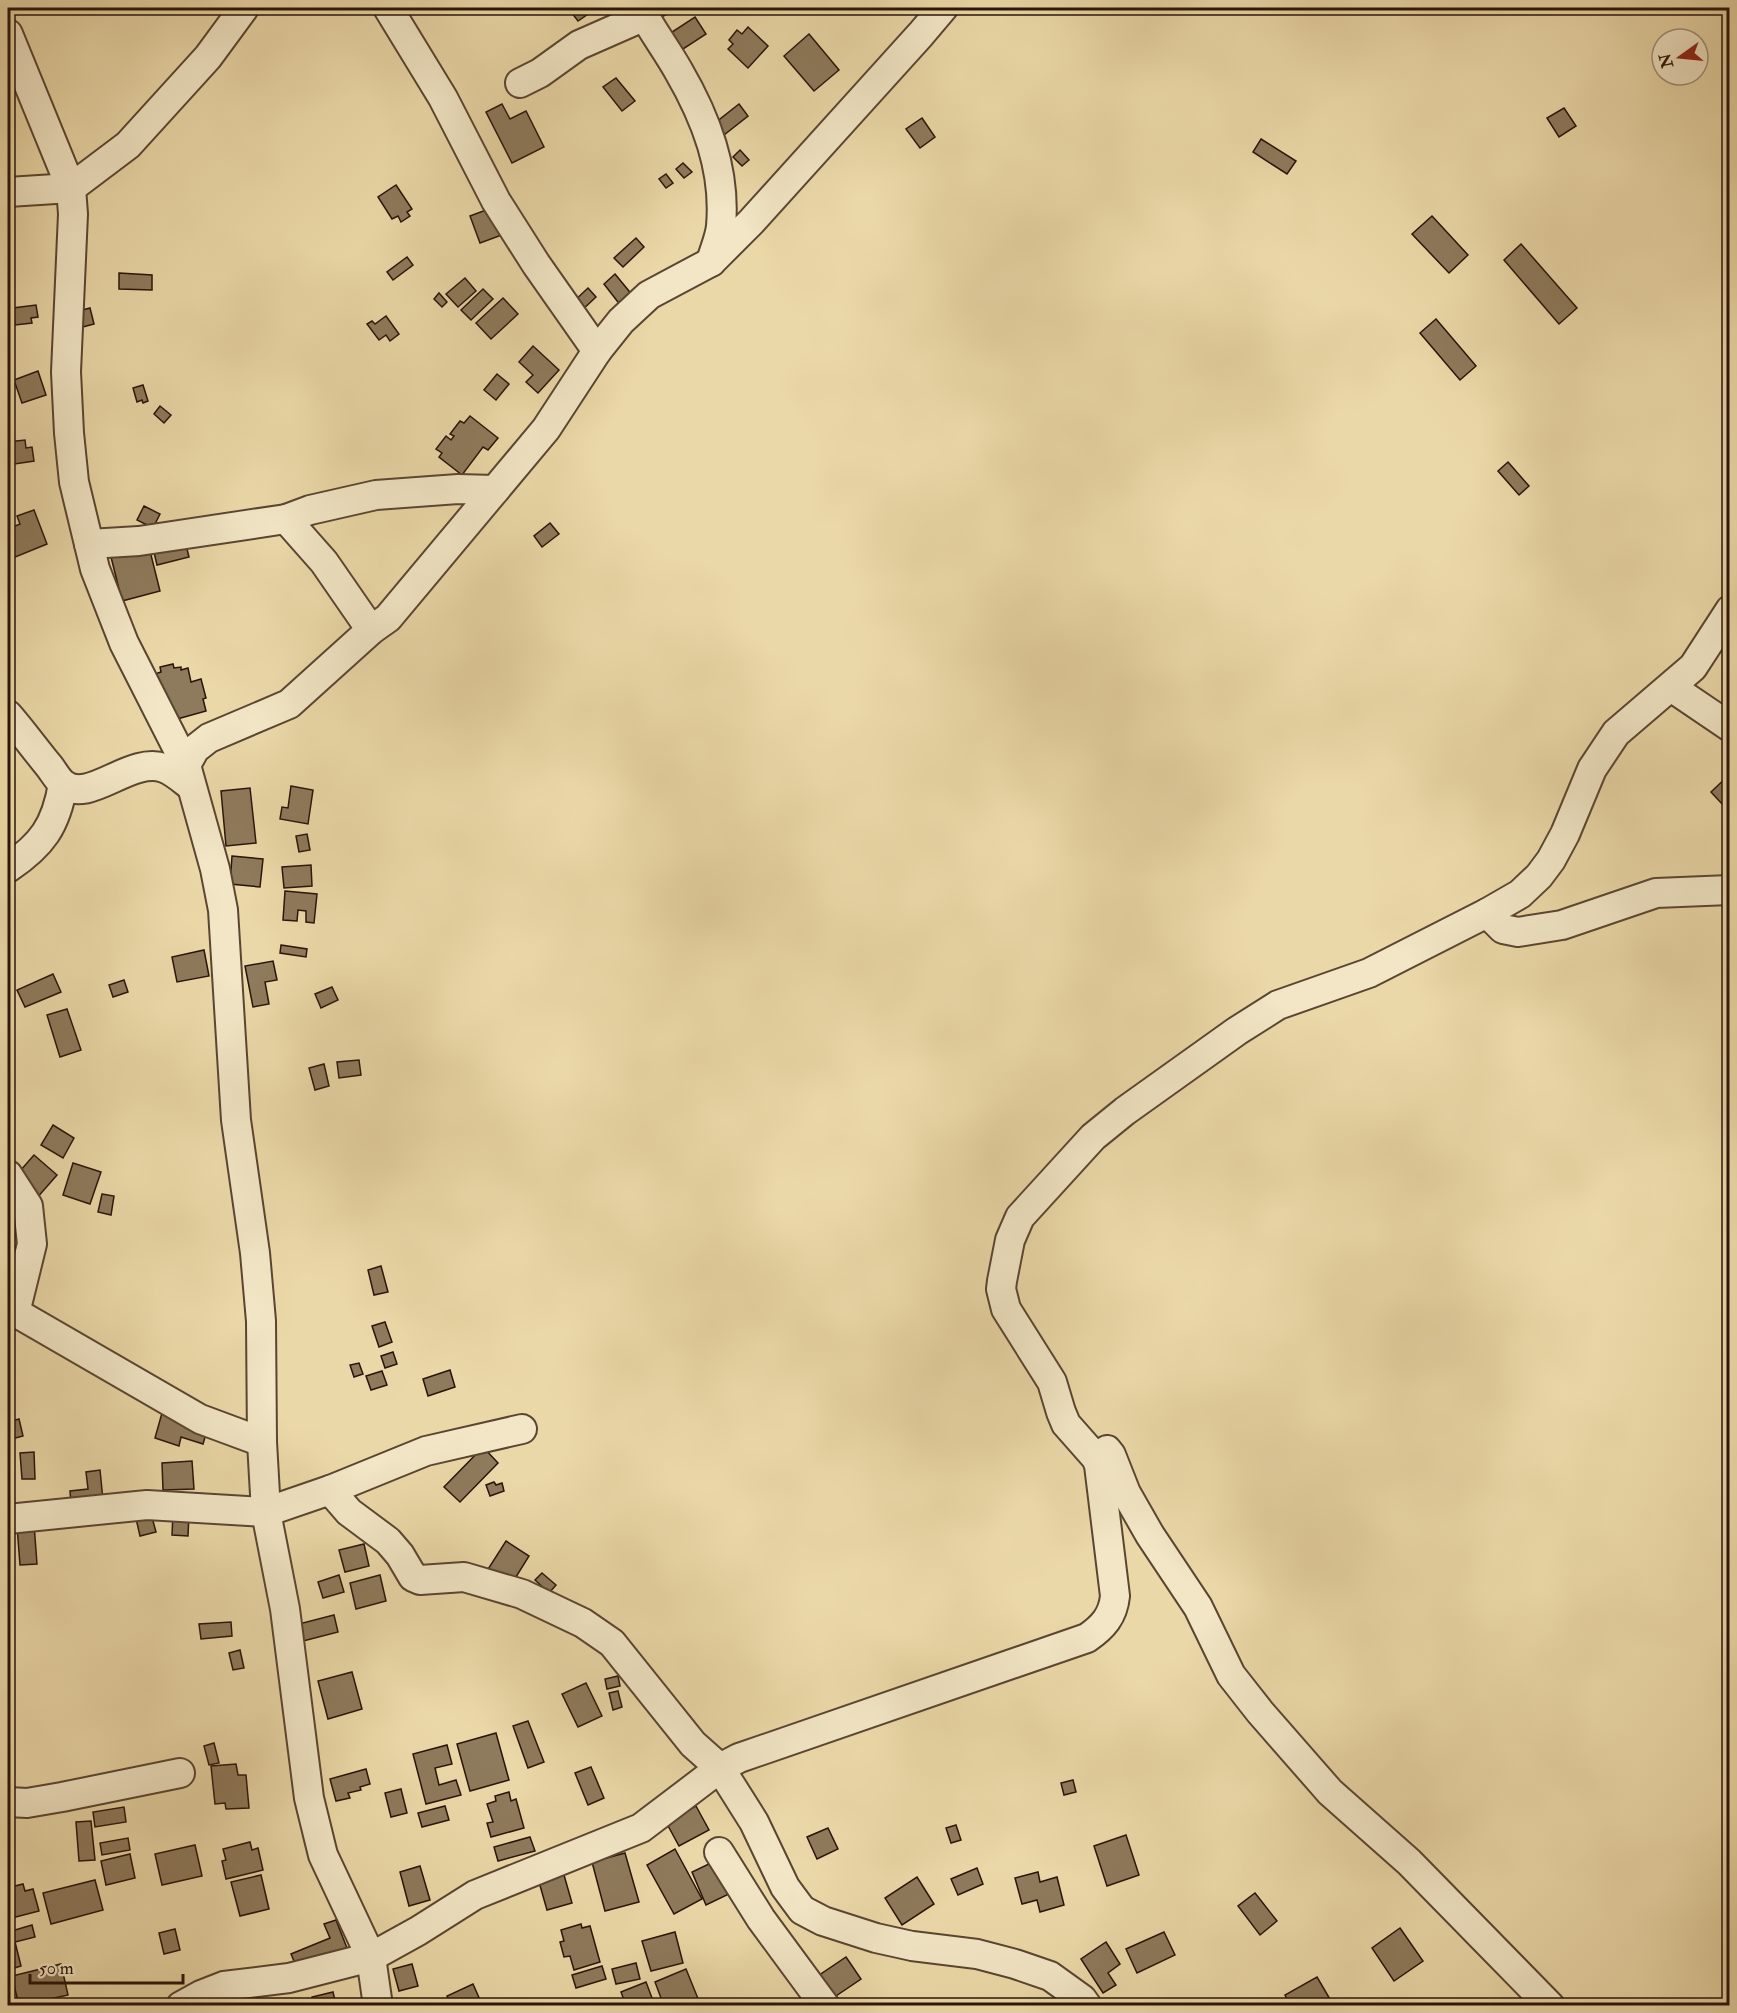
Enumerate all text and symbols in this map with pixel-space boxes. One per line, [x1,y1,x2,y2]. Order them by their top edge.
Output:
north arrow [1650,27,1710,87]
text: N [1655,50,1678,71]
scale bar [30,1947,183,1985]
text: 50 m [39,1957,74,1980]

